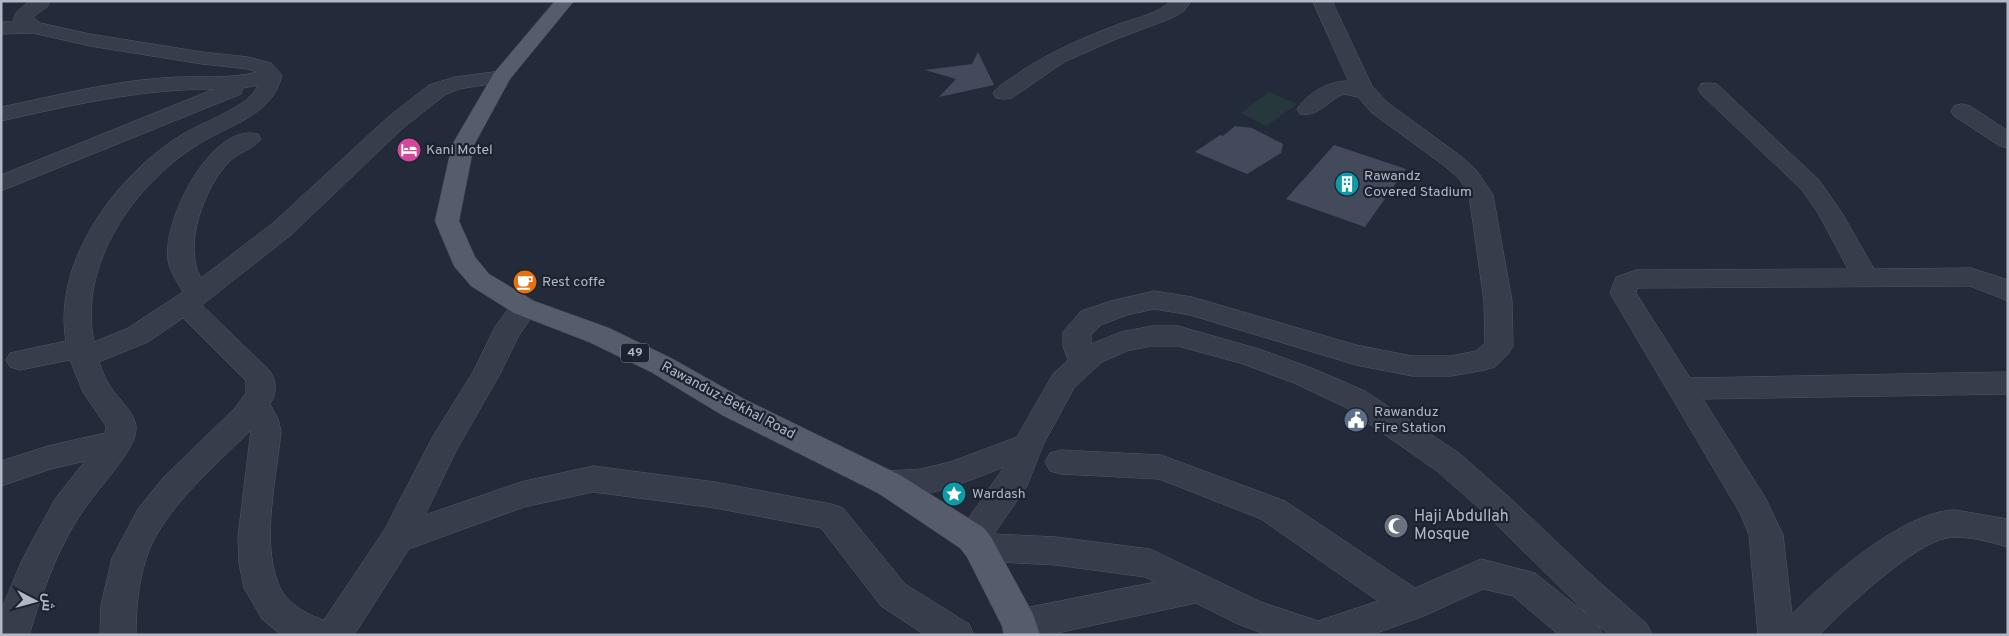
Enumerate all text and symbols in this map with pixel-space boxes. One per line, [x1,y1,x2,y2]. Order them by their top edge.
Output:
hotel icon: Kani Motel [396,137,422,163]
place label: Kani Motel [426,142,493,159]
place label: Rawandz Covered Stadium [1364,168,1472,201]
building icon: Rawandz Covered Stadium [1334,171,1360,197]
cafe icon: Rest coffe [512,269,538,295]
place label: Rest coffe [542,274,605,291]
road number: 49 [621,343,649,362]
street label: Rawanduz-Bekhal Road [658,359,798,443]
place label: Rawanduz Fire Station [1374,404,1446,437]
public building icon: Rawanduz Fire Station [1343,407,1369,433]
place icon: Wardash [941,481,967,507]
place label: Wardash [972,486,1026,503]
place label: Haji Abdullah Mosque [1414,507,1509,545]
mosque icon: Haji Abdullah Mosque [1383,513,1409,539]
north arrow [10,576,60,626]
text: ش [37,592,57,612]

